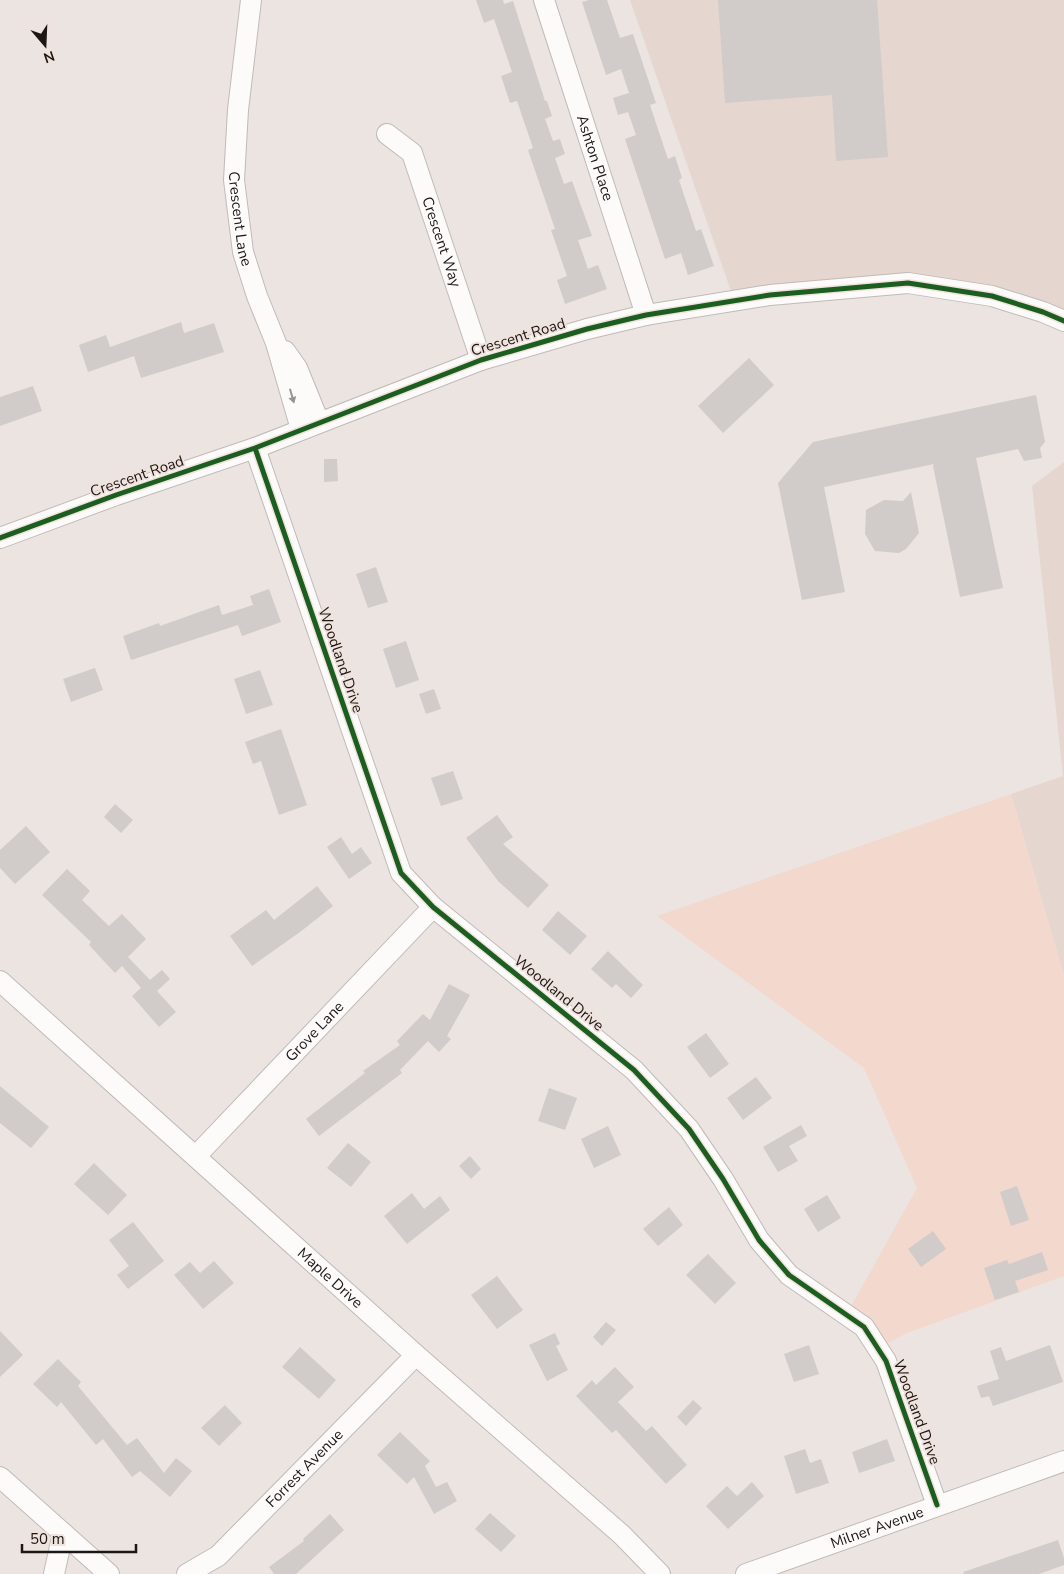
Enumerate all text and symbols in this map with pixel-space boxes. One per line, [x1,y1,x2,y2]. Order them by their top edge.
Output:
north arrow [20,20,70,70]
text: N [41,46,57,68]
street label: Ashton Place [572,112,618,203]
street label: Crescent Lane [224,171,257,269]
street label: Crescent Way [417,194,466,290]
street label: Crescent Road [468,313,568,361]
one-way arrow [288,389,296,404]
street label: Crescent Road [87,451,187,501]
street label: Woodland Drive [314,605,368,715]
street label: Woodland Drive [510,951,608,1035]
street label: Grove Lane [281,997,348,1066]
street label: Maple Drive [293,1243,367,1312]
street label: Woodland Drive [889,1357,945,1467]
street label: Forrest Avenue [261,1425,347,1512]
street label: Milner Avenue [828,1502,926,1553]
scale bar [22,1522,136,1554]
text: 50 m [30,1529,65,1549]

